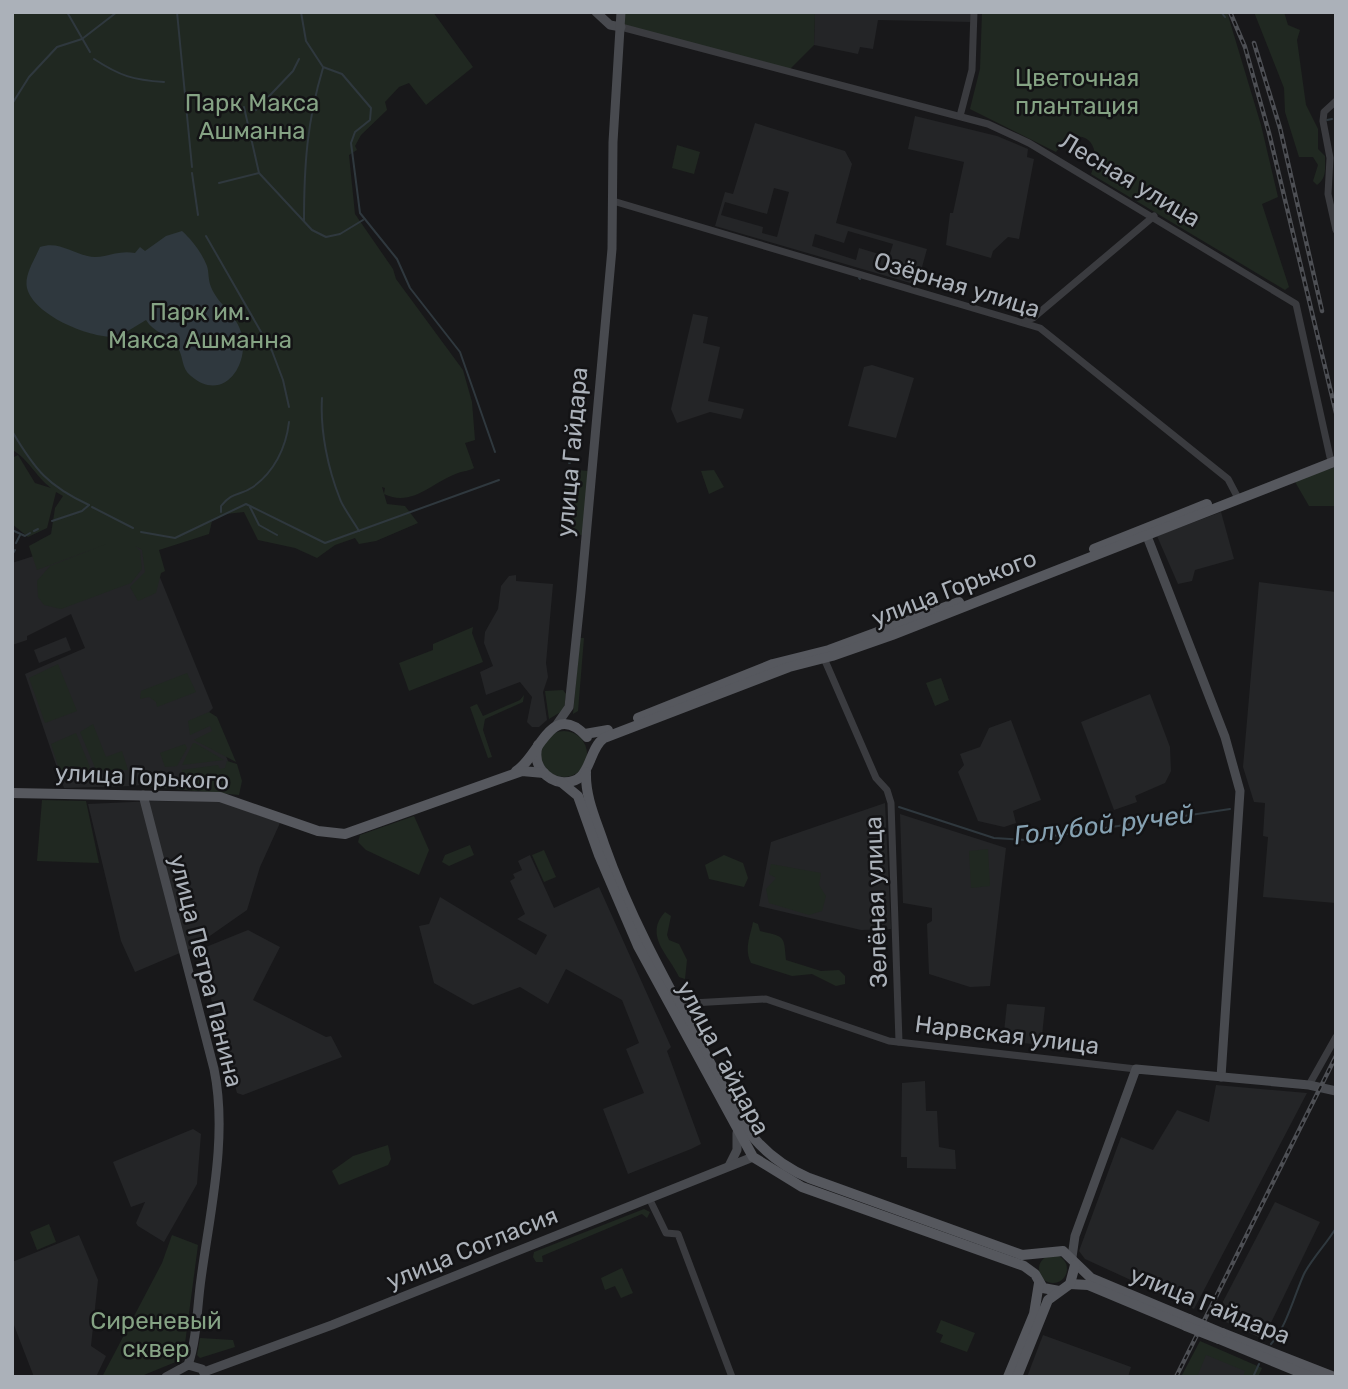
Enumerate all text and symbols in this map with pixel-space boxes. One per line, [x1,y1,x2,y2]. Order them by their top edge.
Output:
park label: Цветочная плантация [1015,64,1139,120]
park label: Парк Макса Ашманна [185,89,319,145]
street label: Лесная улица [1054,127,1206,233]
street label: Озёрная улица [871,246,1043,324]
park label: Парк им. Макса Ашманна [108,298,292,354]
street label: улица Гайдара [551,366,593,538]
street label: улица Горького [868,544,1040,632]
street label: улица Горького [54,758,230,796]
water label: Голубой ручей [1012,799,1196,851]
street label: Зелёная улица [859,816,893,988]
street label: улица Петра Панина [164,852,248,1090]
street label: улица Гайдара [671,976,775,1140]
street label: Нарвская улица [913,1010,1101,1060]
street label: улица Согласия [382,1201,562,1295]
street label: улица Гайдара [1126,1260,1294,1350]
park label: Сиреневый сквер [90,1307,222,1363]

